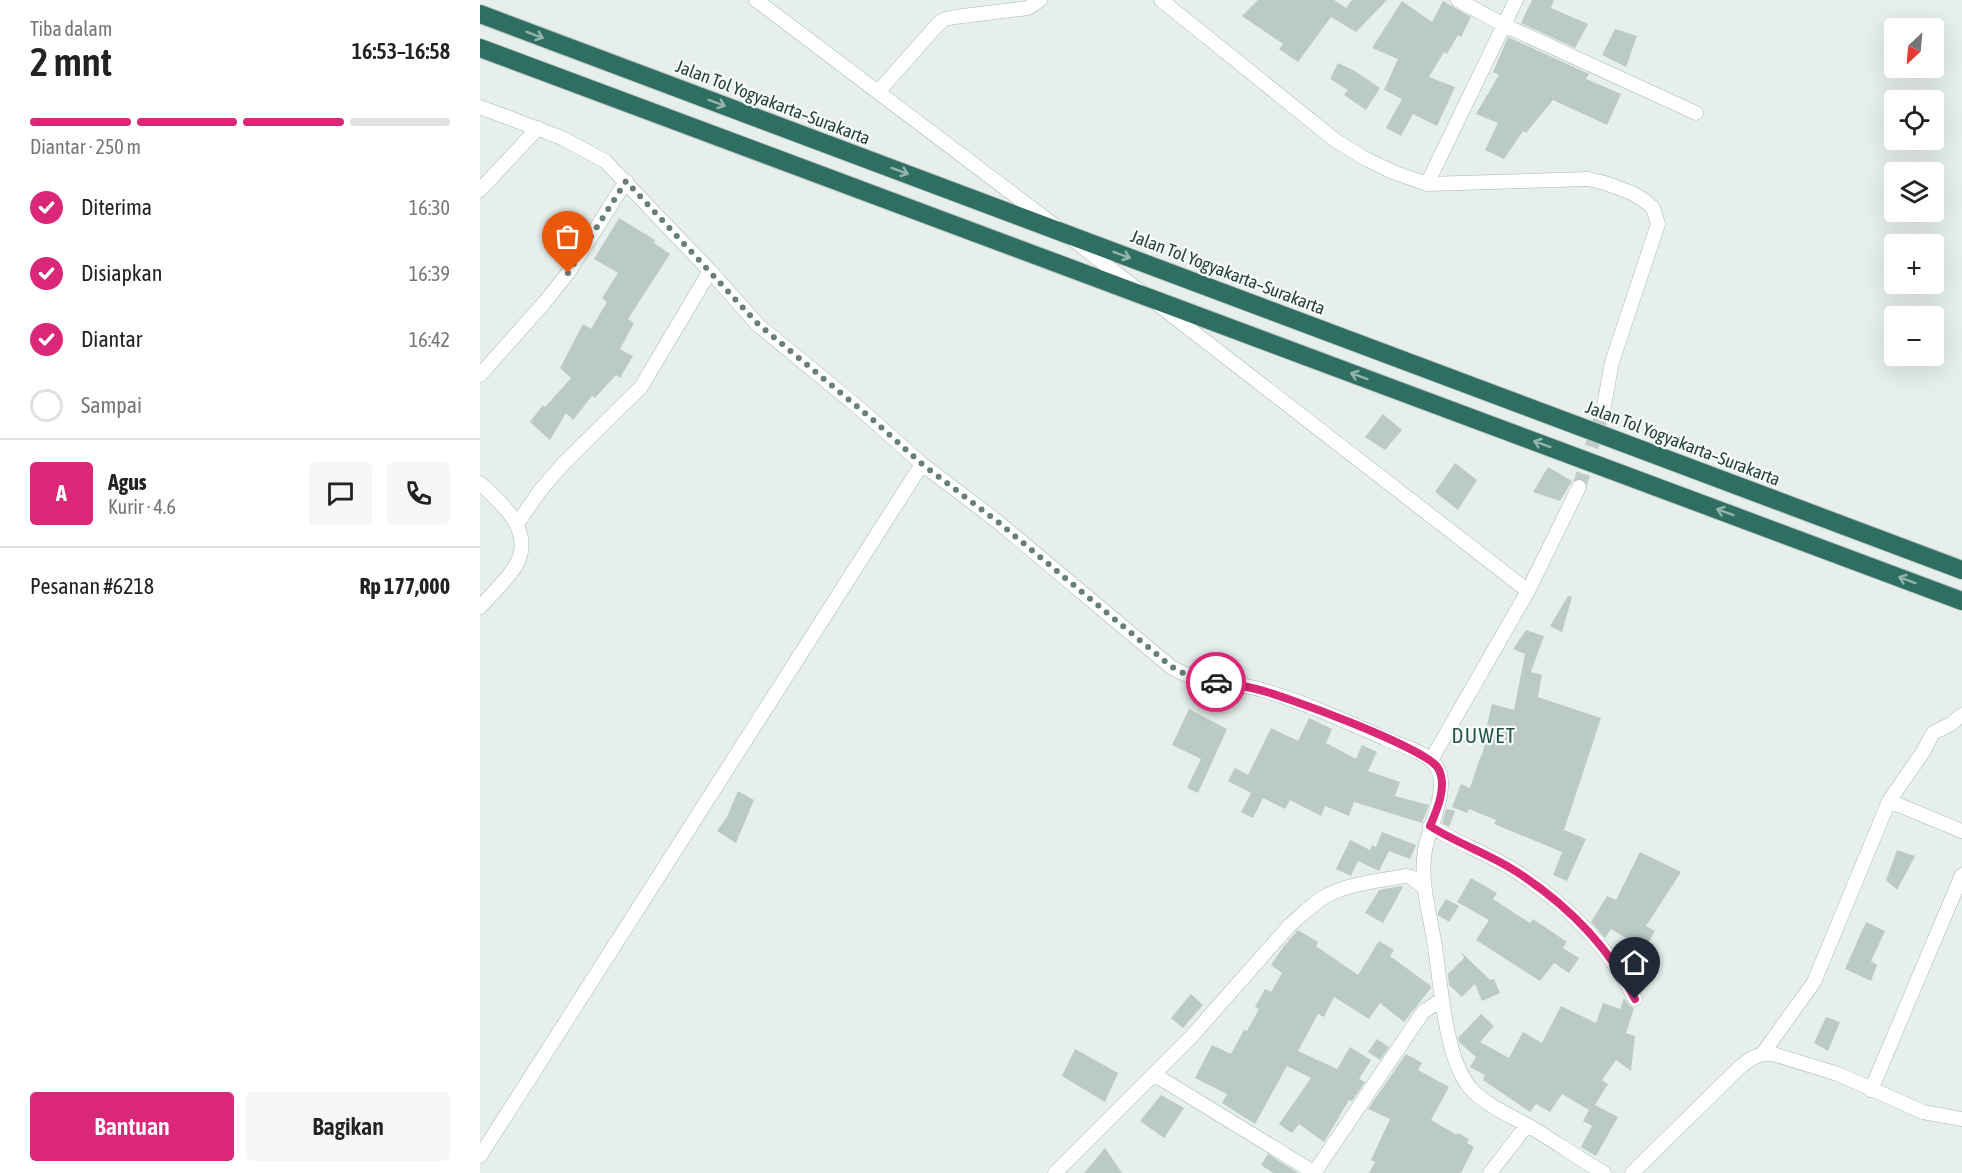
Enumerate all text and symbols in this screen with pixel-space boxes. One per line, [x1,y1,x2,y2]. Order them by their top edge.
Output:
text: Tiba dalam [30,17,112,40]
north arrow [1884,18,1944,78]
map controls [1884,18,1944,366]
one-way arrow [525,30,544,41]
text: 16:53–16:58 [352,38,450,64]
text: 2 mnt [30,40,112,84]
street label: Jalan Tol Yogyakarta–Surakarta [673,55,873,149]
button: locate [1884,90,1944,150]
one-way arrow [708,98,726,109]
text: Diantar · 250 m [30,135,141,158]
button: layers [1884,162,1944,222]
one-way arrow [890,167,909,178]
icon: check [30,191,63,224]
text: Diterima [81,194,152,220]
text: 16:30 [409,196,450,219]
pin [542,211,593,273]
icon: bag [551,220,584,253]
street label: Jalan Tol Yogyakarta–Surakarta [1128,225,1328,319]
button: + [1884,234,1944,294]
one-way arrow [1112,250,1131,261]
icon: check [30,257,63,290]
text: Disiapkan [81,260,162,286]
text: 16:39 [409,262,450,285]
button: − [1884,306,1944,366]
icon: check [30,323,63,356]
text: Diantar [81,326,142,352]
text: 16:42 [409,328,450,351]
one-way arrow [1350,370,1369,381]
text: Sampai [81,392,142,418]
street label: Jalan Tol Yogyakarta–Surakarta [1583,396,1783,490]
one-way arrow [1533,438,1552,449]
button: chat [309,462,372,525]
button: phone [387,462,450,525]
text: Agus [108,469,147,495]
text: A [56,480,67,506]
text: Kurir · 4.6 [108,495,176,518]
one-way arrow [1716,506,1734,517]
text: Pesanan #6218 [30,573,154,599]
text: Rp 177,000 [360,573,450,599]
one-way arrow [1898,574,1917,585]
courier [1186,652,1246,712]
icon: car [1200,666,1233,699]
district label: DUWET [1451,723,1517,747]
pin [1609,937,1660,999]
icon: home [1618,946,1651,979]
button: Bantuan [30,1092,234,1161]
button: Bagikan [246,1092,450,1161]

